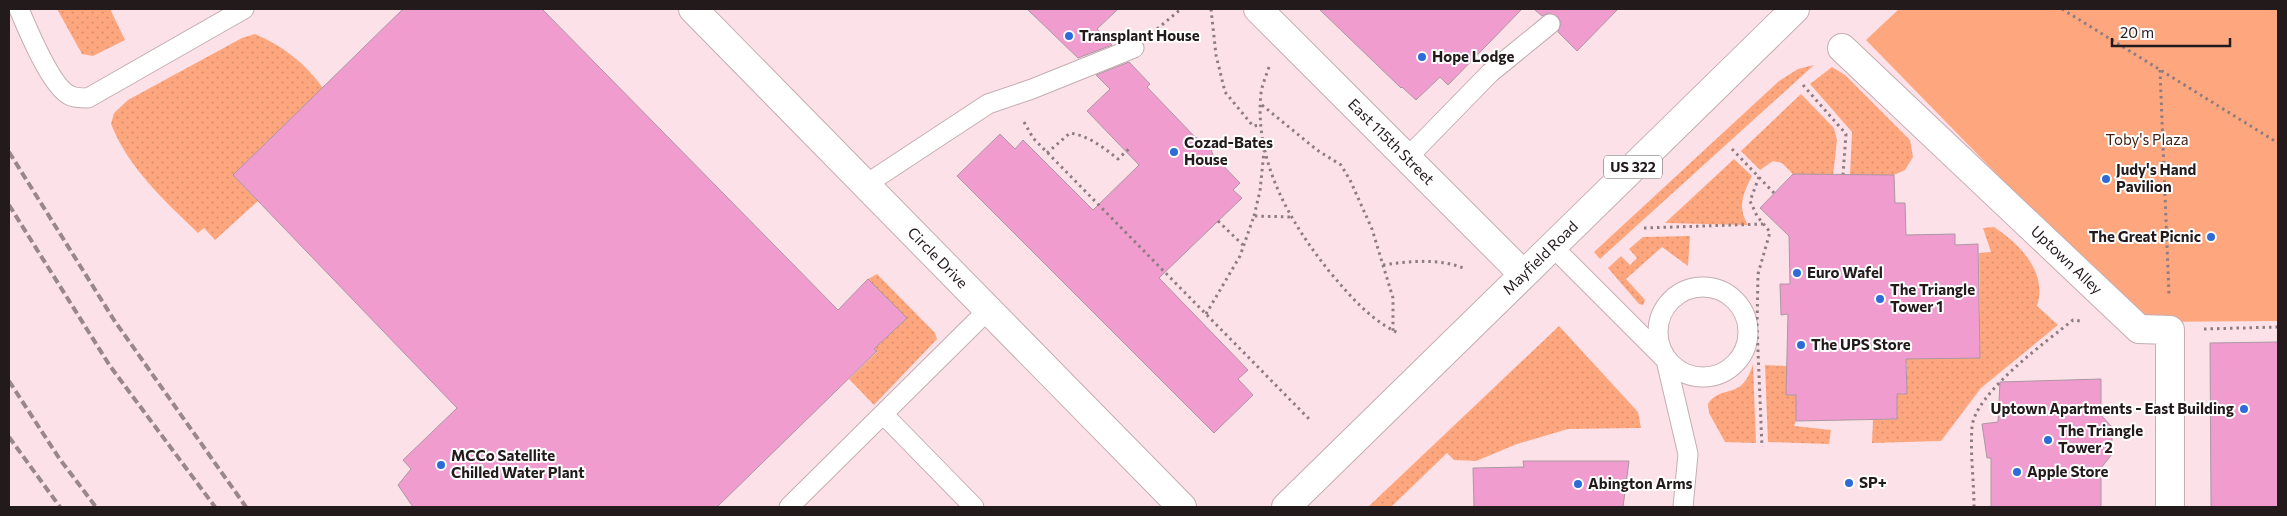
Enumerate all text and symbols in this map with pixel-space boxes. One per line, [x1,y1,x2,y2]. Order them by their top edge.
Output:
scale bar [2112,15,2230,47]
text: 20 m [2120,23,2154,41]
place label: Transplant House [1079,26,1200,44]
marker: Transplant House [1063,30,1075,42]
place label: Hope Lodge [1432,47,1514,65]
marker: Hope Lodge [1416,51,1428,63]
street label: East 115th Street [1345,95,1438,188]
park label: Toby's Plaza [2106,130,2188,148]
place label: Cozad-Bates House [1184,133,1273,168]
marker: Cozad-Bates House [1168,146,1180,158]
road number: US 322 [1604,156,1662,178]
place label: Judy's Hand Pavilion [2116,160,2196,195]
marker: Judy's Hand Pavilion [2100,173,2112,185]
street label: Mayfield Road [1499,217,1581,298]
street label: Uptown Alley [2028,222,2107,298]
street label: Circle Drive [904,223,972,292]
place label: The Great Picnic [2089,227,2201,245]
marker: The Great Picnic [2205,231,2217,243]
place label: Euro Wafel [1807,263,1883,281]
marker: Euro Wafel [1791,267,1803,279]
place label: The Triangle Tower 1 [1890,280,1975,315]
marker: The Triangle Tower 1 [1874,293,1886,305]
place label: The UPS Store [1811,335,1911,353]
marker: The UPS Store [1795,339,1807,351]
place label: Uptown Apartments - East Building [1991,399,2234,417]
marker: Uptown Apartments - East Building [2238,403,2250,415]
place label: The Triangle Tower 2 [2058,421,2143,456]
marker: The Triangle Tower 2 [2042,434,2054,446]
place label: MCCo Satellite Chilled Water Plant [451,446,585,481]
marker: MCCo Satellite Chilled Water Plant [435,459,447,471]
place label: Apple Store [2027,462,2108,480]
marker: Apple Store [2011,466,2023,478]
place label: SP+ [1859,473,1887,491]
place label: Abington Arms [1588,474,1693,492]
marker: SP+ [1843,477,1855,489]
marker: Abington Arms [1572,478,1584,490]

